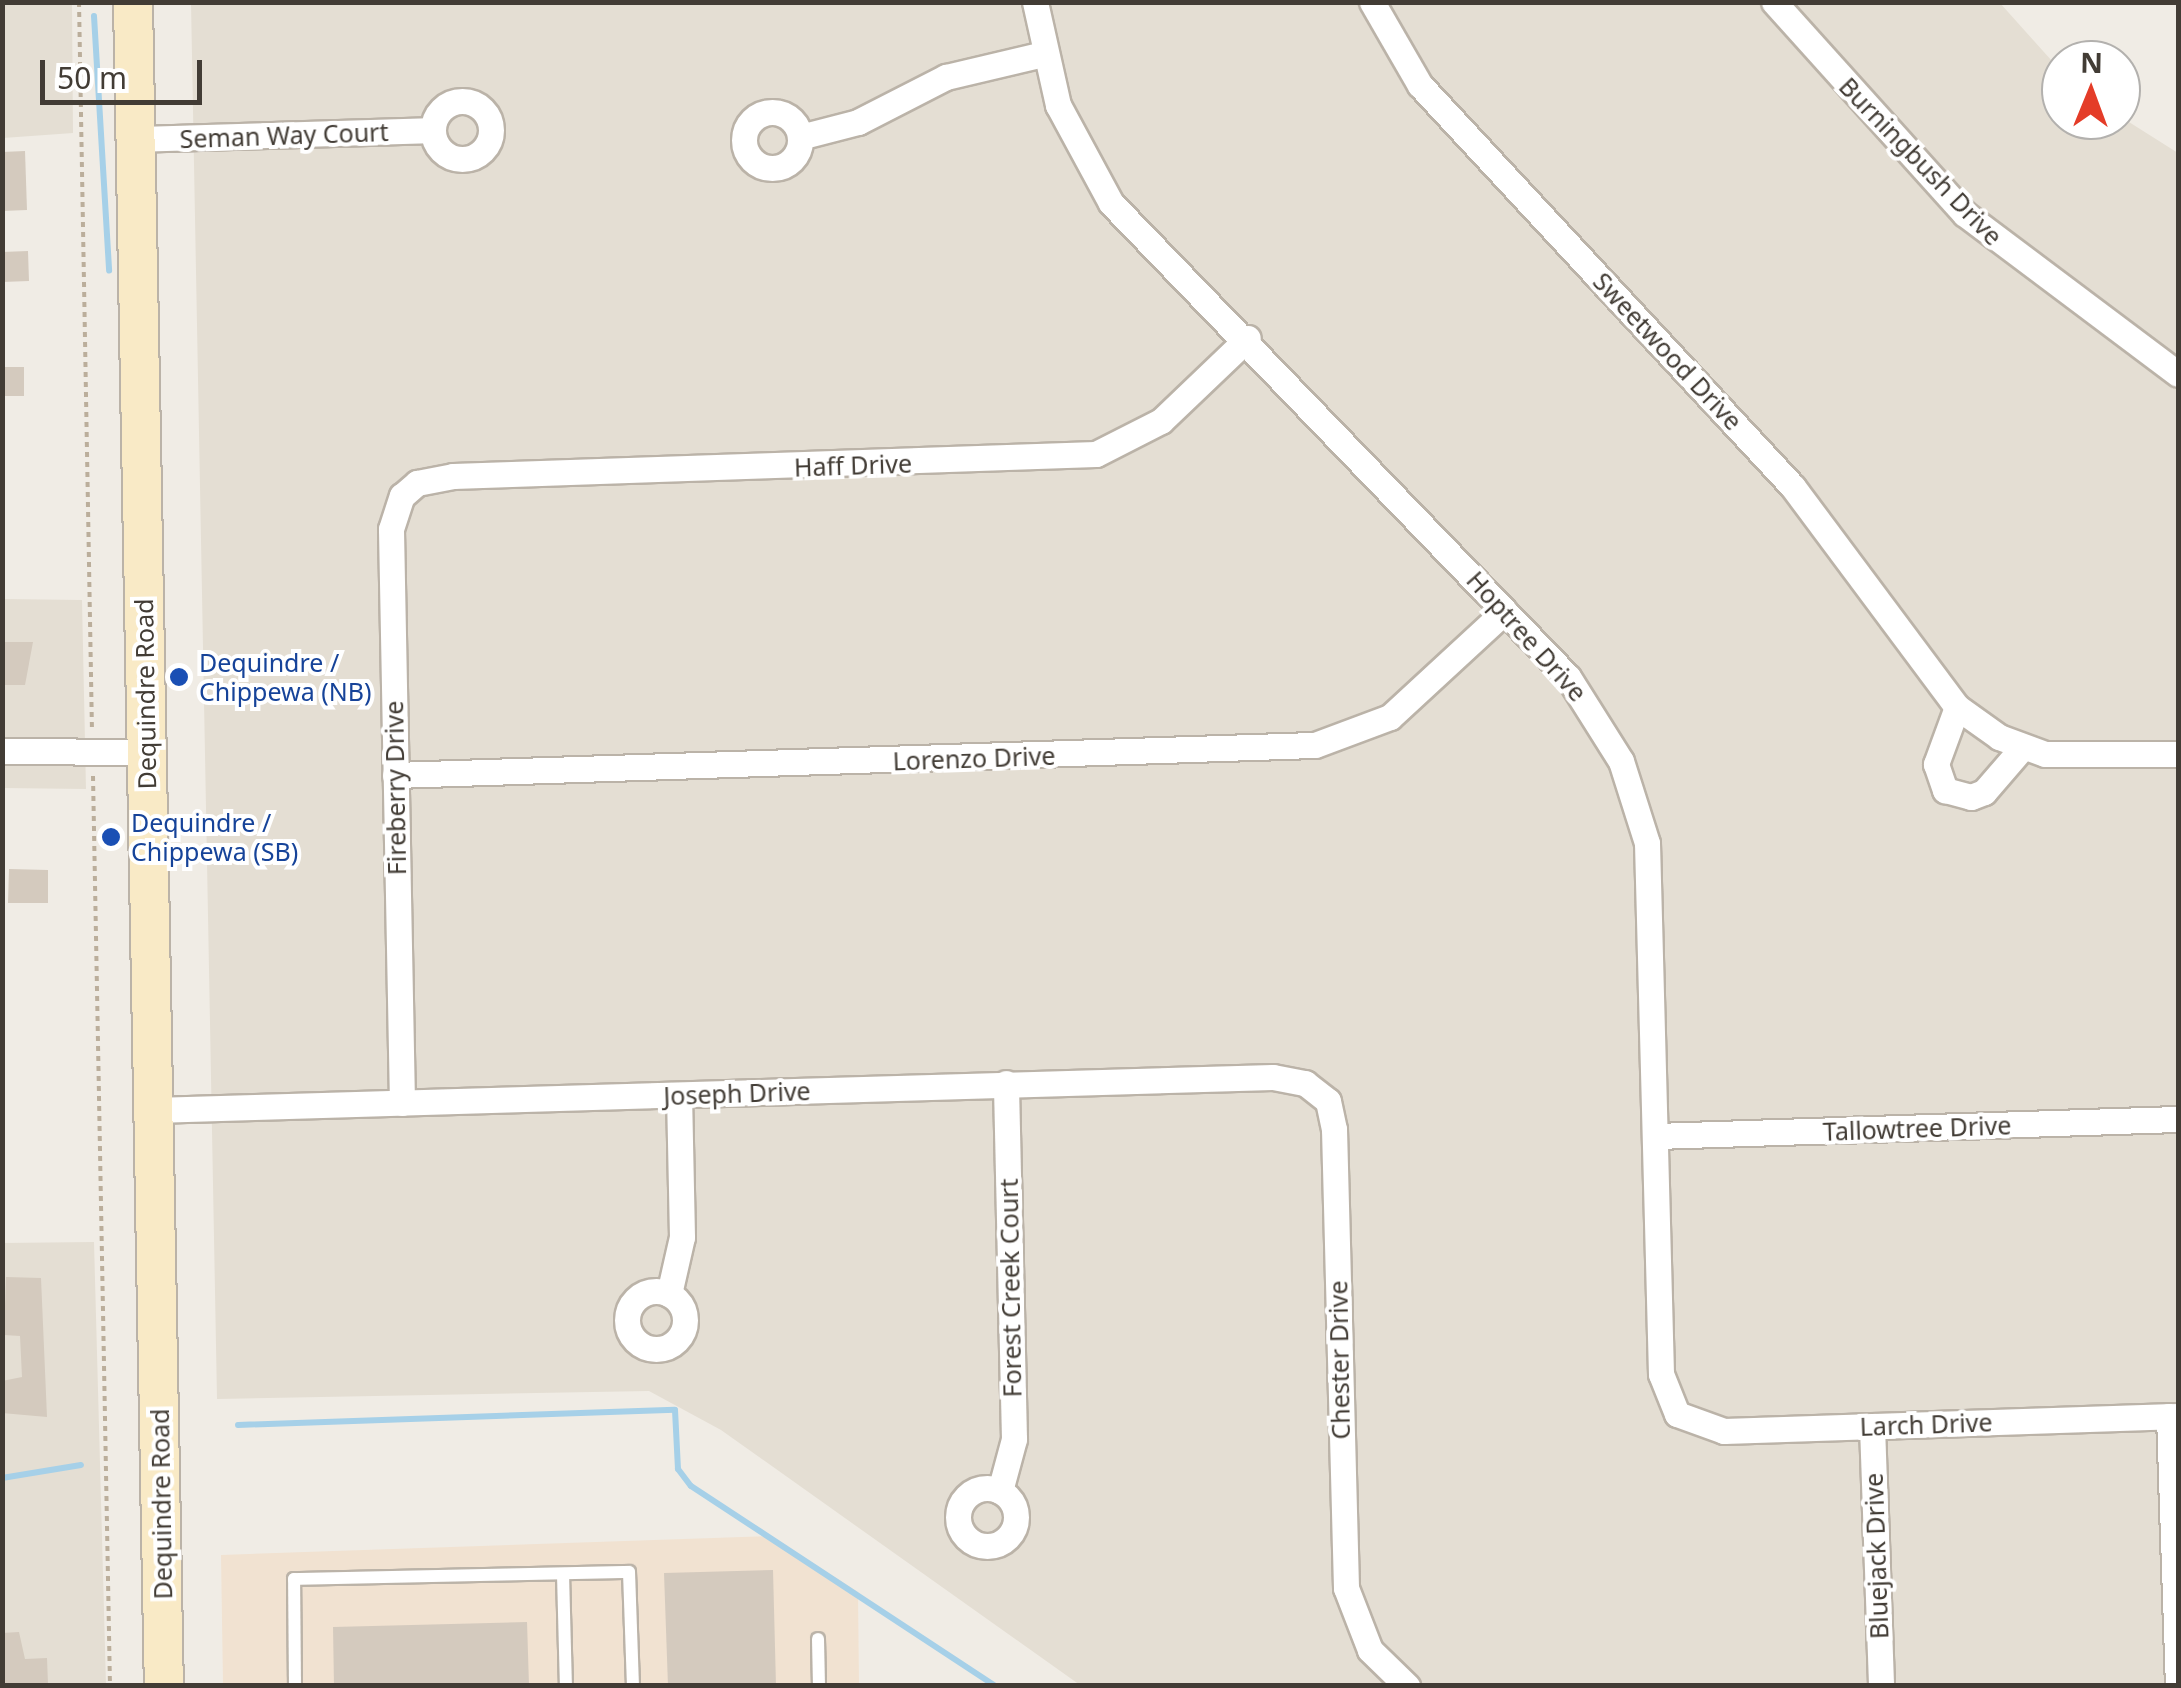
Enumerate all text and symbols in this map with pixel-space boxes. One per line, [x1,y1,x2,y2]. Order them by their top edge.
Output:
scale bar [45,40,208,102]
north arrow [2041,40,2141,140]
text: N [2080,43,2103,81]
text: 50 m [57,57,127,98]
street label: Burningbush Drive [1833,71,2009,251]
street label: Seman Way Court [179,116,389,154]
street label: Sweetwood Drive [1587,266,1749,436]
street label: Haff Drive [793,448,913,482]
street label: Hoptree Drive [1461,565,1593,707]
street label: Dequindre Road [128,598,162,790]
place label: Dequindre / Chippewa (NB) [199,648,371,707]
marker: Dequindre / Chippewa (NB) [168,666,190,688]
street label: Fireberry Drive [378,700,412,876]
street label: Lorenzo Drive [892,740,1056,776]
place label: Dequindre / Chippewa (SB) [131,808,298,867]
marker: Dequindre / Chippewa (SB) [100,826,122,848]
street label: Joseph Drive [663,1075,811,1111]
street label: Tallowtree Drive [1822,1110,2012,1146]
street label: Forest Creek Court [993,1178,1027,1398]
street label: Chester Drive [1323,1280,1355,1440]
street label: Larch Drive [1859,1407,1993,1441]
street label: Dequindre Road [144,1408,178,1600]
street label: Bluejack Drive [1858,1472,1894,1640]

